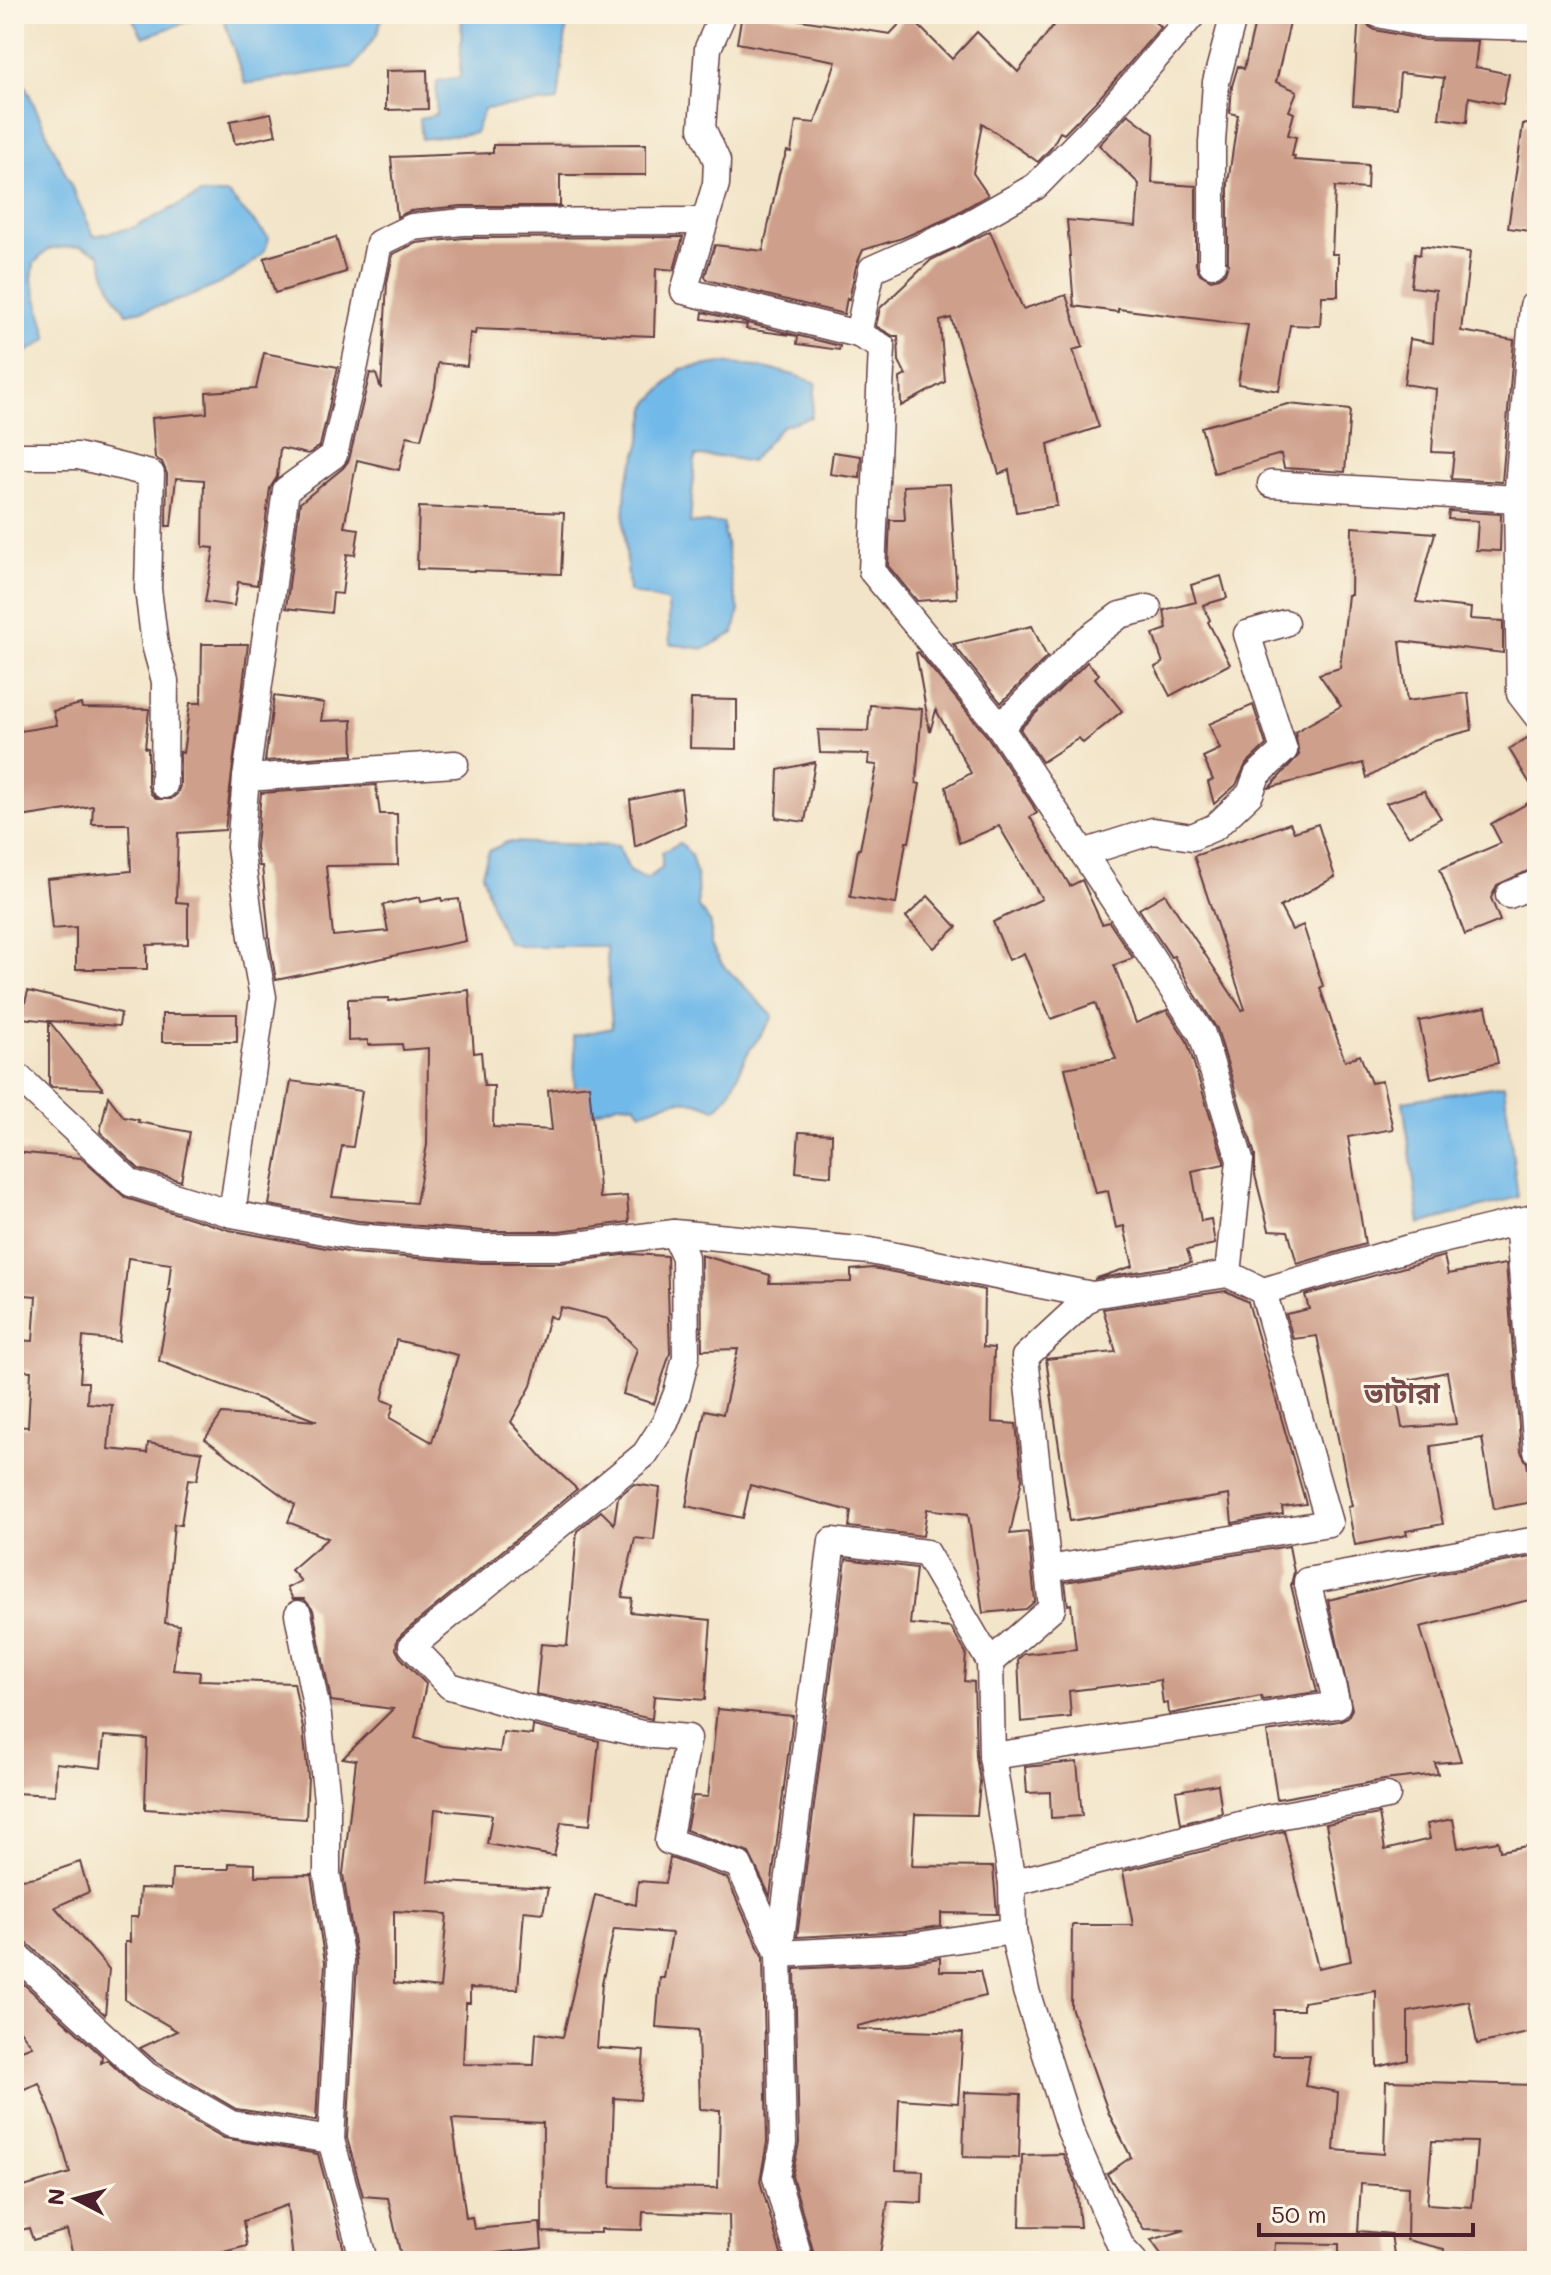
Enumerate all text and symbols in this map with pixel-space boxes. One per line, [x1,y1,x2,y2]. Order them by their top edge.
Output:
district label: ভাটারা [1363,1374,1441,1410]
north arrow [36,2159,116,2239]
text: N [40,2187,71,2207]
scale bar [1259,2187,1473,2237]
text: 50 m [1271,2198,1327,2229]

